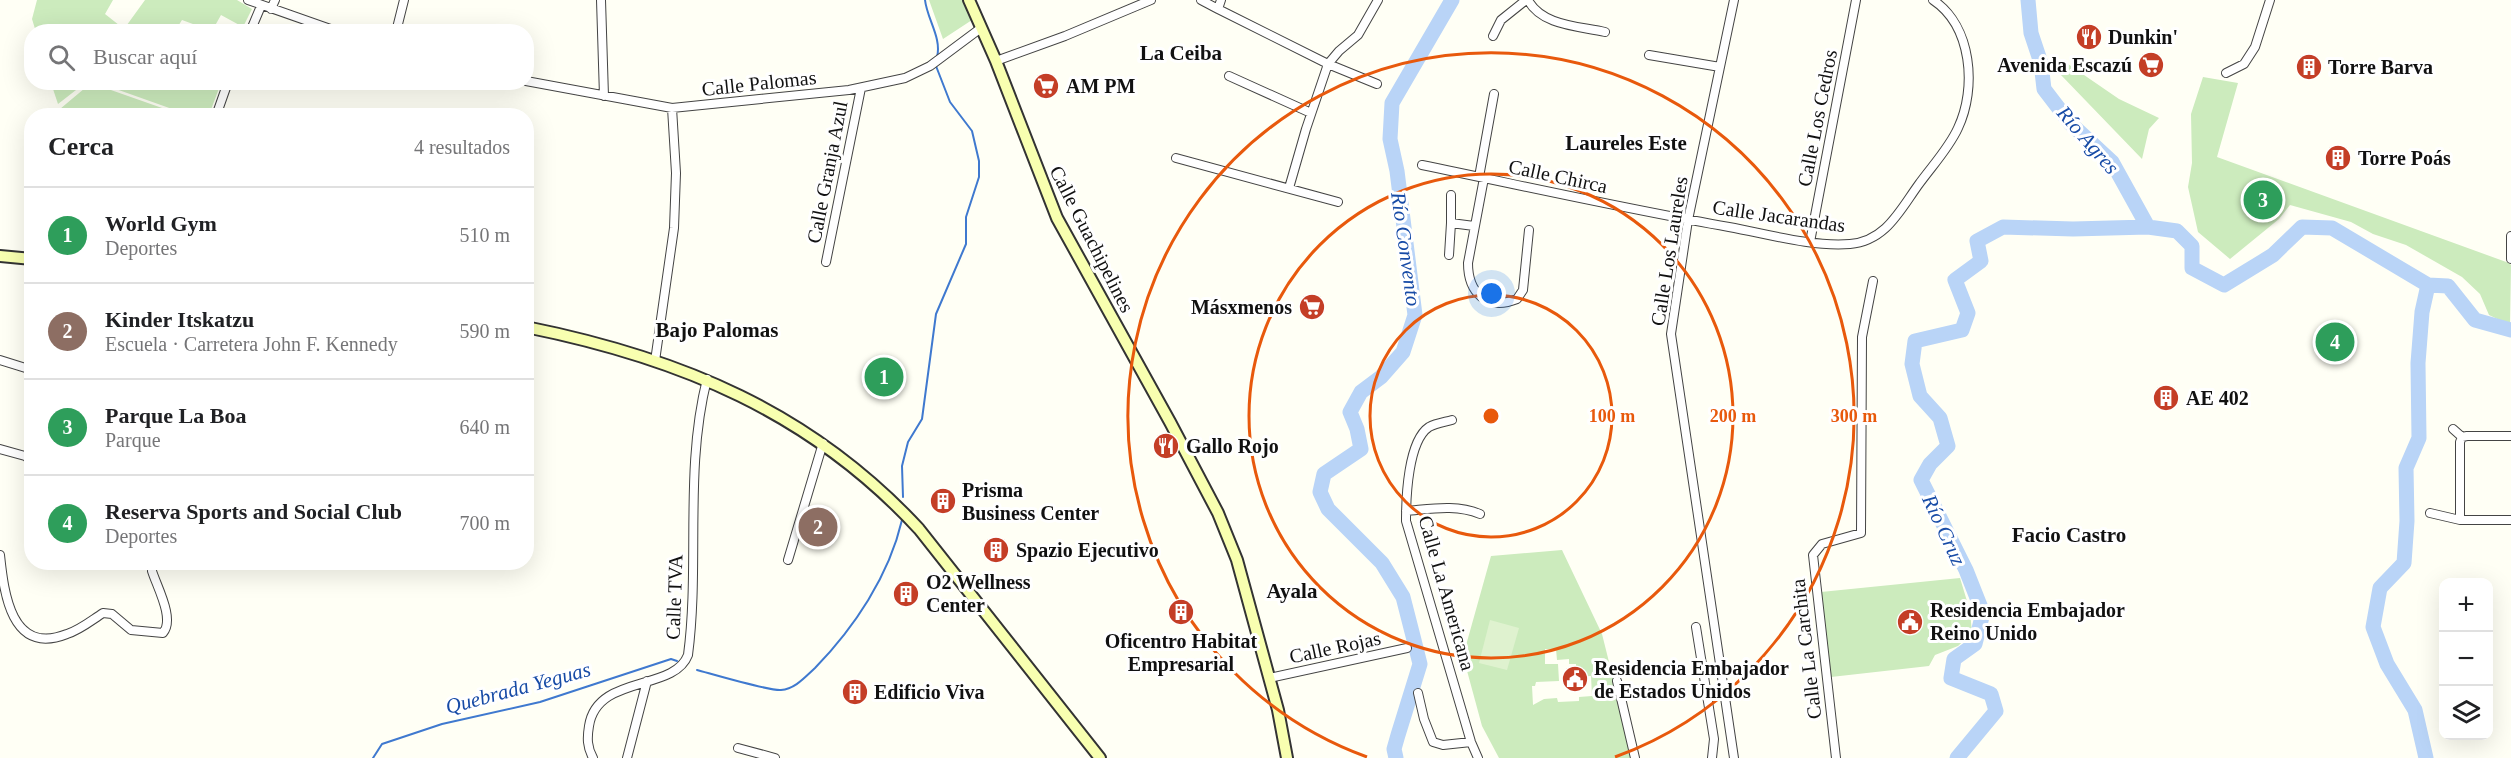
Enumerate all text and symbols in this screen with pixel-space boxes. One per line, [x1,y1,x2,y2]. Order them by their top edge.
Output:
restaurant icon: Dunkin' [2074,22,2104,52]
search box [24,24,534,90]
place label: Dunkin' [2108,26,2178,48]
icon: search [45,41,78,74]
district label: La Ceiba [1140,41,1223,65]
text: Buscar aquí [93,44,197,69]
street label: Calle Los Cedros [1793,48,1841,188]
supermarket icon: Avenida Escazú [2136,50,2166,80]
building icon: Torre Barva [2294,52,2324,82]
place label: Avenida Escazú [1997,54,2132,76]
place label: Torre Barva [2328,56,2433,78]
street label: Calle Palomas [701,66,818,100]
supermarket icon: AM PM [1031,71,1061,101]
place label: AM PM [1066,75,1136,97]
street label: Calle Granja Azul [802,99,853,245]
water label: Río Agres [2051,100,2124,179]
district label: Laureles Este [1565,131,1687,155]
text: Cerca [48,132,114,161]
text: 4 resultados [414,136,510,158]
building icon: Torre Poás [2323,143,2353,173]
place label: Torre Poás [2358,147,2451,169]
street label: Calle Chirca [1507,155,1610,197]
street label: Calle Guachipelines [1045,162,1139,317]
street label: Calle Los Laureles [1646,174,1692,327]
pin: 3 [2244,178,2282,222]
water label: Río Convento [1386,189,1426,308]
street label: Calle Jacarandas [1711,196,1847,236]
text: World Gym [105,211,217,236]
text: 1 [63,224,73,246]
text: 510 m [459,224,510,246]
text: Deportes [105,237,177,259]
your location [1477,279,1506,308]
supermarket icon: Másxmenos [1297,292,1327,322]
place label: Másxmenos [1191,296,1292,318]
text: Kinder Itskatzu [105,307,254,332]
district label: Bajo Palomas [655,318,779,342]
text: 2 [63,320,73,342]
text: 590 m [459,320,510,342]
pin: 4 [2316,320,2354,364]
text: Escuela · Carretera John F. Kennedy [105,333,398,355]
pin: 1 [864,354,904,400]
building icon: AE 402 [2151,383,2181,413]
place label: AE 402 [2186,387,2249,409]
text: Parque La Boa [105,403,246,428]
centre of rings [1481,406,1501,426]
text: 100 m [1589,406,1635,426]
text: 200 m [1710,406,1756,426]
text: 300 m [1831,406,1877,426]
text: 3 [63,416,73,438]
text: 640 m [459,416,510,438]
text: Parque [105,429,161,451]
restaurant icon: Gallo Rojo [1151,431,1181,461]
place label: Gallo Rojo [1186,435,1279,458]
place label: Prisma Business Center [962,479,1099,524]
building icon: Prisma Business Center [928,486,958,516]
water label: Río Cruz [1917,490,1971,569]
text: Reserva Sports and Social Club [105,499,402,524]
pin: 2 [798,504,838,550]
text: 4 [63,512,73,534]
text: 700 m [459,512,510,534]
street label: Calle La Americana [1414,513,1480,673]
district label: Facio Castro [2012,523,2126,547]
text: Deportes [105,525,177,547]
building icon: Spazio Ejecutivo [981,535,1011,565]
place label: Spazio Ejecutivo [1016,539,1159,562]
street label: Calle TVA [662,553,687,640]
place label: O2 Wellness Center [926,571,1031,616]
street label: Calle La Carchita [1786,578,1826,720]
map controls [2439,578,2493,740]
button: + [2439,578,2493,632]
building icon: O2 Wellness Center [891,579,921,609]
district label: Ayala [1267,579,1318,603]
building icon: Oficentro Habitat Empresarial [1166,597,1196,627]
place label: Residencia Embajador Reino Unido [1930,599,2125,644]
public building icon: Residencia Embajador Reino Unido [1895,607,1925,637]
street label: Calle Rojas [1287,627,1383,668]
place label: Oficentro Habitat Empresarial [1105,630,1258,676]
button: − [2439,632,2493,686]
water label: Quebrada Yeguas [443,657,593,719]
place label: Residencia Embajador de Estados Unidos [1594,657,1789,702]
public building icon: Residencia Embajador de Estados Unidos [1560,664,1590,694]
building icon: Edificio Viva [840,677,870,707]
place label: Edificio Viva [874,681,985,703]
button: layers [2439,686,2493,740]

